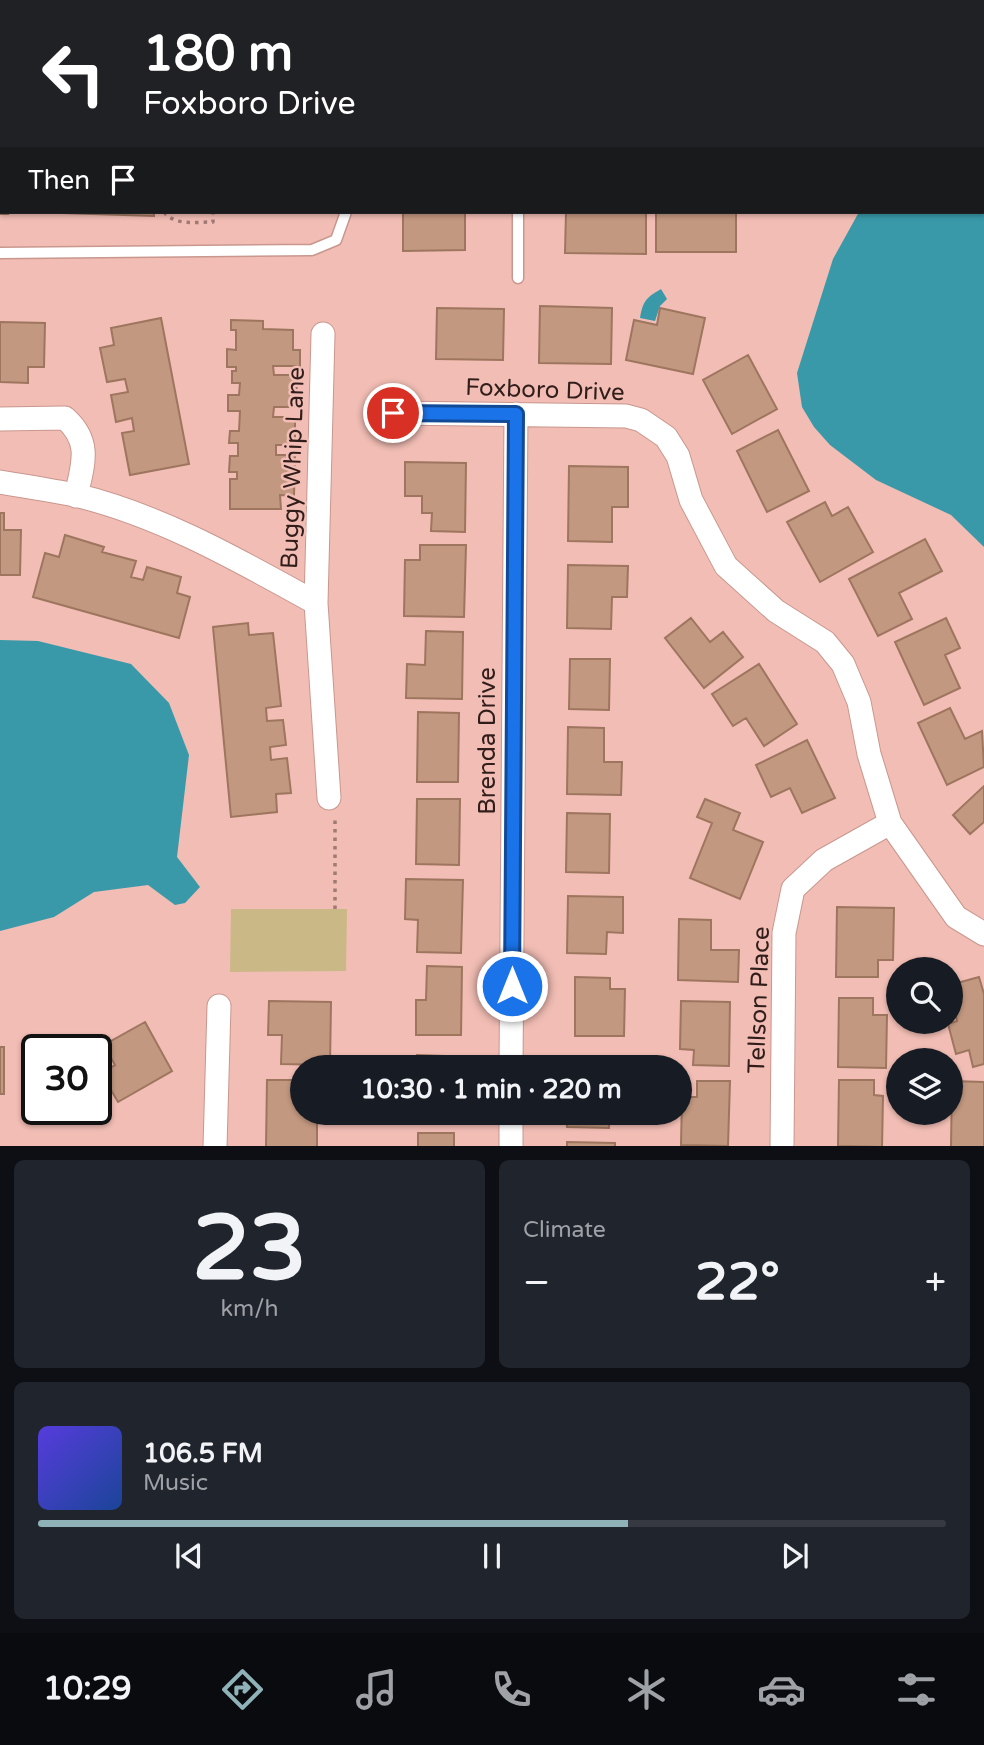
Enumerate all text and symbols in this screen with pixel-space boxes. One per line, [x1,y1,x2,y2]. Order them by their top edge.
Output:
text: 180 m [143,25,293,84]
icon: left [28,28,119,119]
text: Foxboro Drive [143,85,356,123]
icon: arrive [104,161,142,199]
text: Then [28,165,90,196]
street label: Buggy Whip Lane [275,366,311,570]
street label: Foxboro Drive [465,373,625,407]
pin [363,383,423,443]
icon: arrive [374,394,412,432]
street label: Brenda Drive [473,667,502,815]
street label: Tellson Place [742,926,776,1074]
position arrow [475,949,549,1023]
map controls [886,957,963,1125]
button: search [886,957,963,1034]
speed limit sign: 30 [21,1034,112,1125]
button: layers [886,1048,963,1125]
text: 10:30 · 1 min · 220 m [360,1074,622,1105]
text: 23 [192,1194,307,1304]
text: Climate [523,1216,606,1244]
text: 22° [695,1251,780,1314]
text: − [523,1260,550,1306]
text: + [925,1260,946,1306]
text: km/h [221,1295,278,1323]
text: 106.5 FM [143,1438,263,1469]
text: Music [143,1469,208,1497]
icon: previous [170,1537,208,1575]
icon: pause [473,1537,511,1575]
icon: next [776,1537,814,1575]
icon: directions [218,1665,267,1714]
icon: music [352,1665,401,1714]
icon: phone [487,1665,536,1714]
icon: climate [622,1665,671,1714]
icon: car [757,1665,806,1714]
icon: filters [892,1665,941,1714]
text: 10:29 [43,1670,132,1708]

